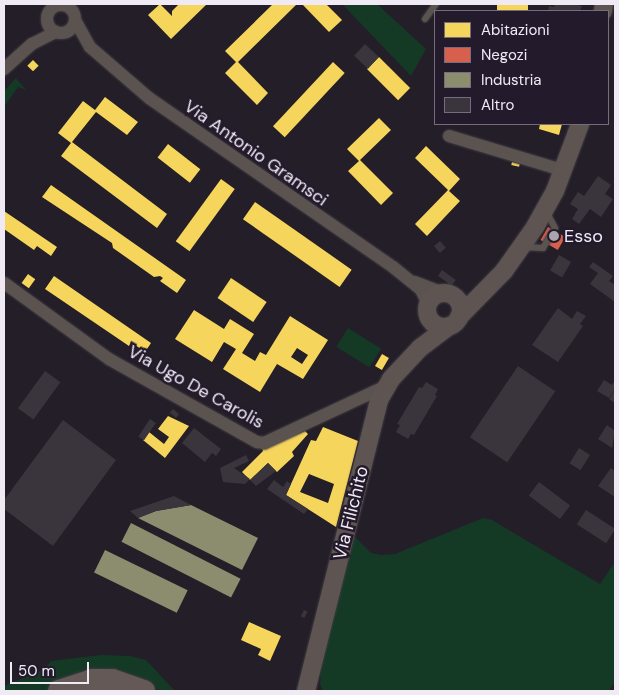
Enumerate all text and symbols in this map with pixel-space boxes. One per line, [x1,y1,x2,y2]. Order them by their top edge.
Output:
legend [434,10,609,125]
text: Abitazioni [481,20,550,40]
text: Negozi [481,45,527,65]
text: Industria [481,70,542,90]
street label: Via Antonio Gramsci [180,95,332,211]
text: Altro [481,95,514,115]
place label: Esso [564,225,603,247]
marker: Esso [548,230,560,242]
street label: Via Ugo De Carolis [124,341,268,433]
street label: Via Filichito [329,464,373,562]
scale bar [12,652,91,684]
text: 50 m [18,661,55,681]

